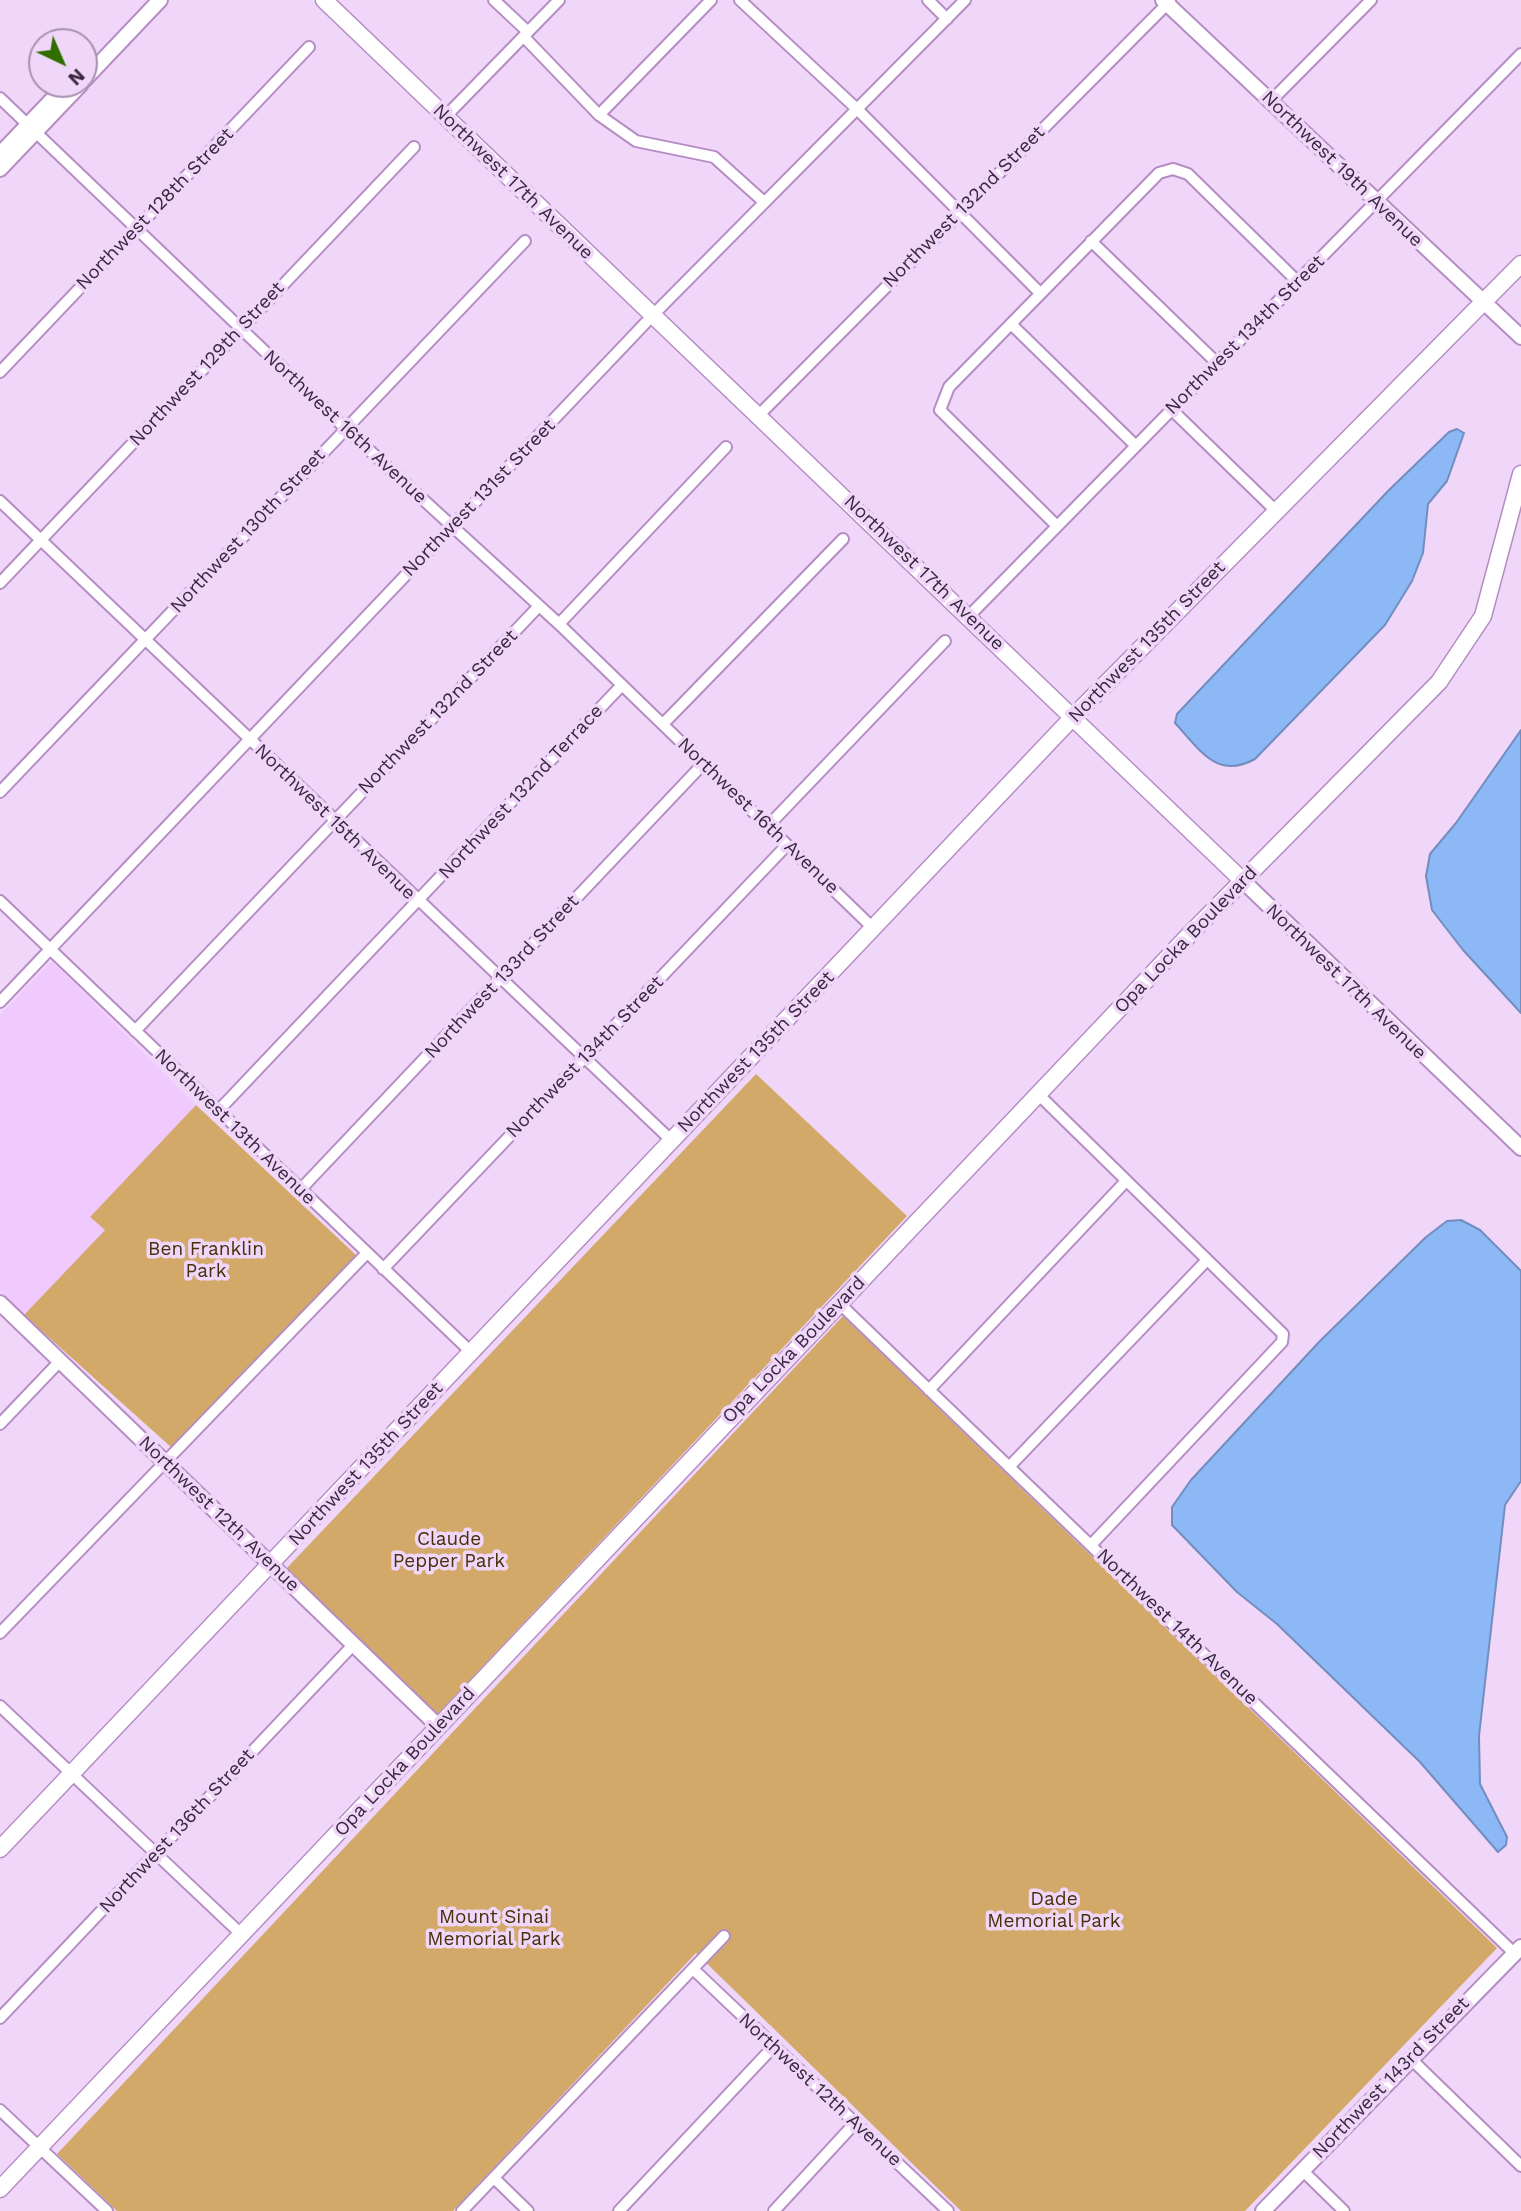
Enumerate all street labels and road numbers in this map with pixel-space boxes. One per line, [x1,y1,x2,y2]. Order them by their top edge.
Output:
street label: Northwest 19th Avenue [1257,86,1427,252]
street label: Northwest 17th Avenue [428,99,598,265]
street label: Northwest 132nd Street [878,121,1050,293]
street label: Northwest 128th Street [72,123,238,295]
street label: Northwest 134th Street [1160,250,1330,420]
street label: Northwest 129th Street [125,277,289,451]
street label: Northwest 16th Avenue [258,345,432,509]
street label: Northwest 131st Street [398,414,560,582]
street label: Northwest 130th Street [166,444,330,618]
street label: Northwest 17th Avenue [839,490,1009,656]
street label: Northwest 135th Street [1064,556,1230,728]
street label: Northwest 132nd Street [353,625,523,799]
street label: Northwest 132nd Terrace [434,700,608,884]
street label: Northwest 16th Avenue [673,733,843,899]
street label: Northwest 15th Avenue [250,739,420,905]
street label: Opa Locka Boulevard [1110,862,1262,1018]
street label: Northwest 133rd Street [420,890,584,1064]
street label: Northwest 17th Avenue [1261,899,1431,1065]
street label: Northwest 135th Street [673,966,839,1138]
street label: Northwest 134th Street [502,971,668,1143]
street label: Northwest 13th Avenue [150,1044,320,1210]
street label: Opa Locka Boulevard [718,1272,870,1428]
street label: Northwest 135th Street [284,1377,448,1551]
street label: Northwest 12th Avenue [134,1431,304,1597]
street label: Northwest 14th Avenue [1092,1544,1262,1710]
street label: Opa Locka Boulevard [330,1683,480,1841]
street label: Northwest 136th Street [95,1744,259,1918]
street label: Northwest 143rd Street [1308,1992,1474,2164]
street label: Northwest 12th Avenue [734,2008,906,2172]

